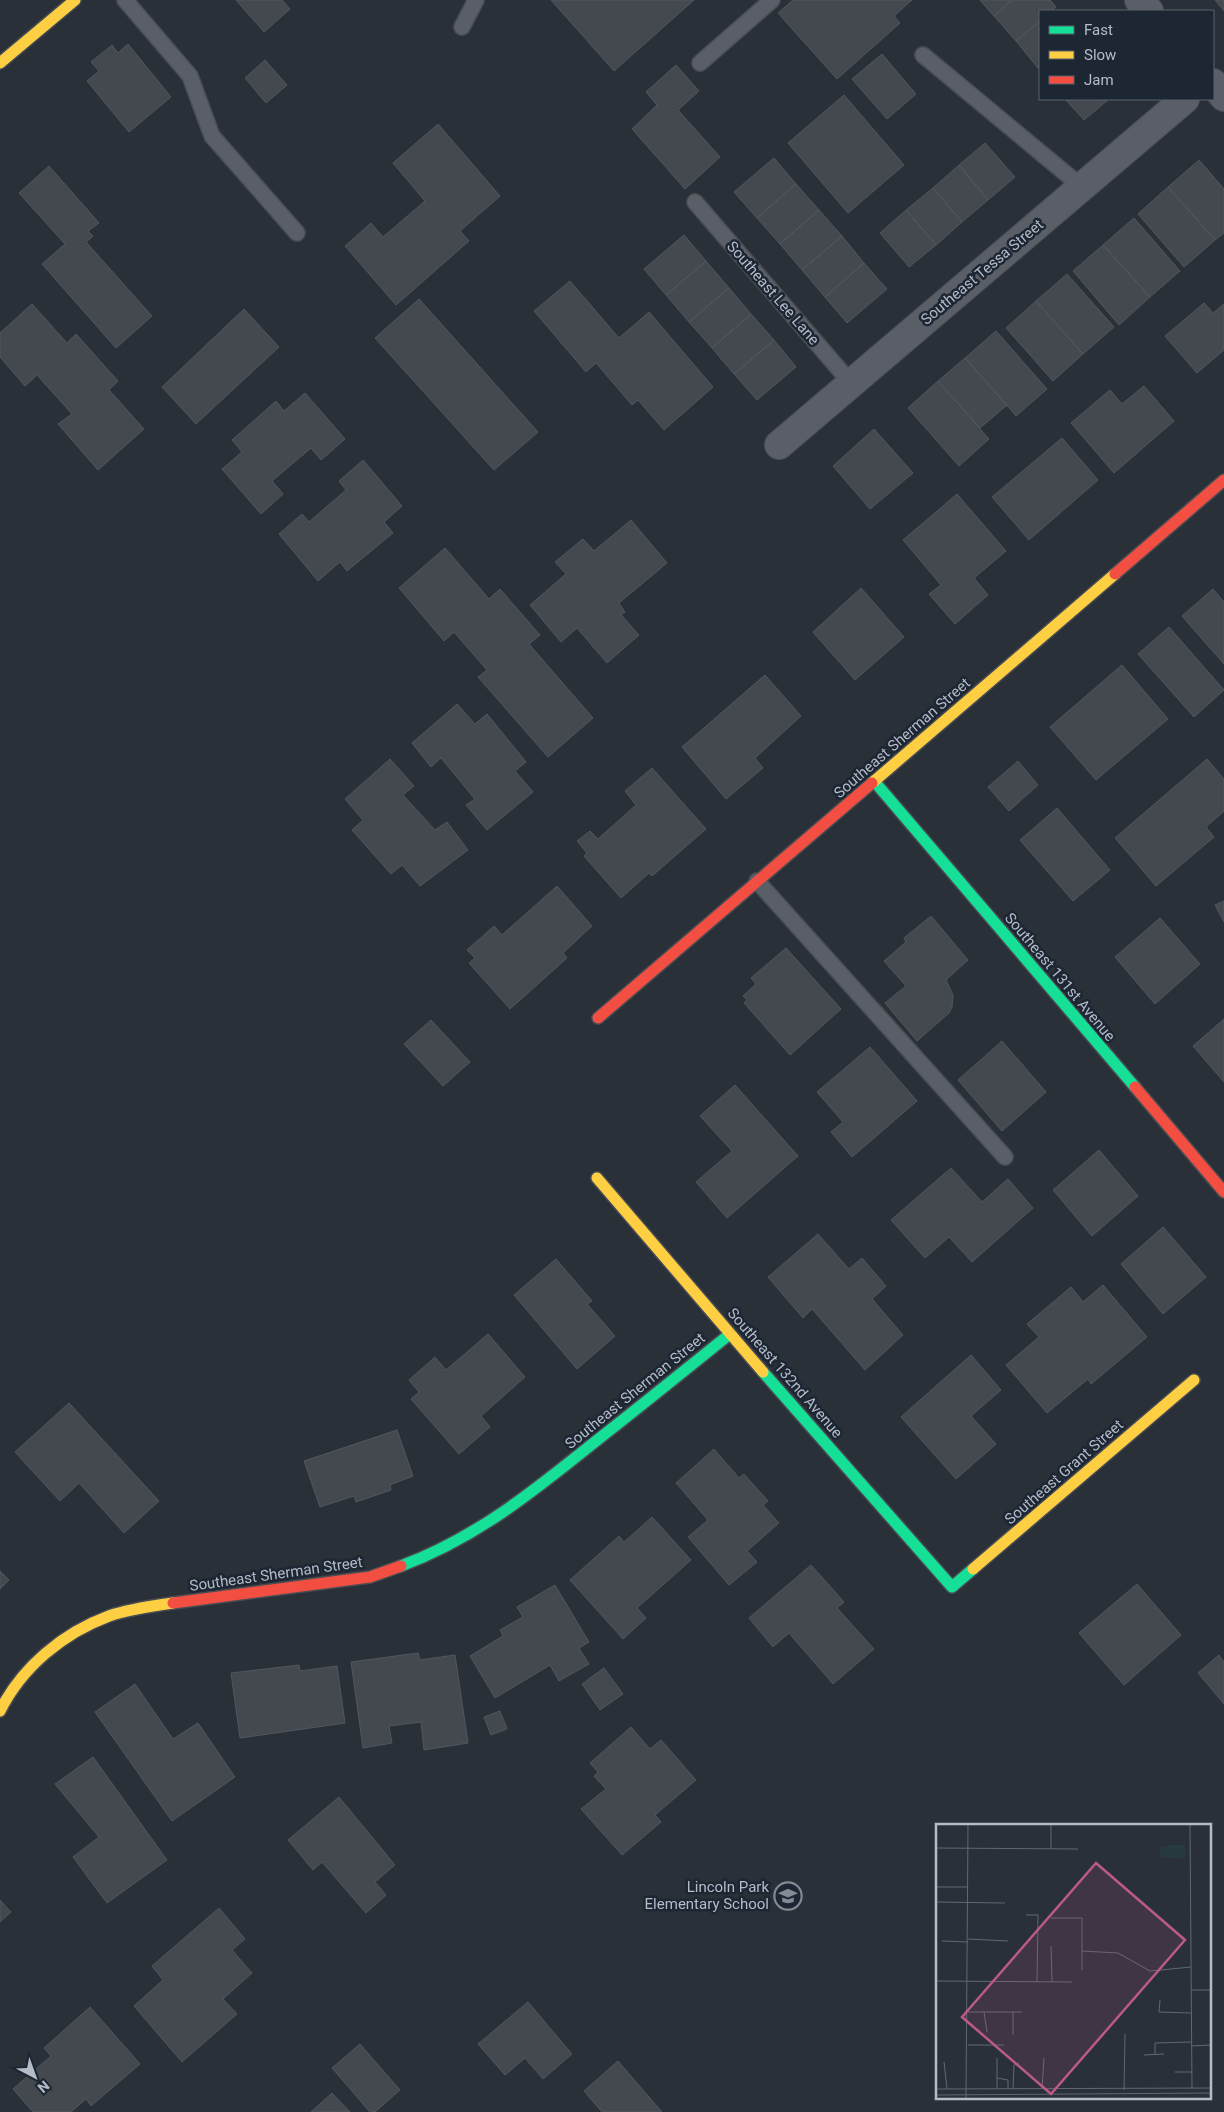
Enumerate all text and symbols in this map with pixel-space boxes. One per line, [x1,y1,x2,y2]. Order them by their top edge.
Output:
legend [1039,10,1214,100]
text: Fast [1084,21,1113,39]
text: Slow [1084,46,1116,64]
text: Jam [1084,71,1114,89]
street label: Southeast Tessa Street [917,215,1047,328]
street label: Southeast Lee Lane [723,237,823,349]
street label: Southeast Sherman Street [830,674,974,802]
street label: Southeast 131st Avenue [1001,909,1119,1045]
street label: Southeast 132nd Avenue [724,1304,846,1442]
street label: Southeast Sherman Street [562,1329,709,1453]
street label: Southeast Grant Street [1001,1416,1127,1528]
street label: Southeast Sherman Street [188,1553,364,1595]
inset map [936,1824,1212,2100]
place label: Lincoln Park Elementary School [645,1878,769,1913]
school or university icon: Lincoln Park Elementary School [773,1881,803,1911]
north arrow [10,2052,60,2102]
text: N [35,2078,53,2096]

